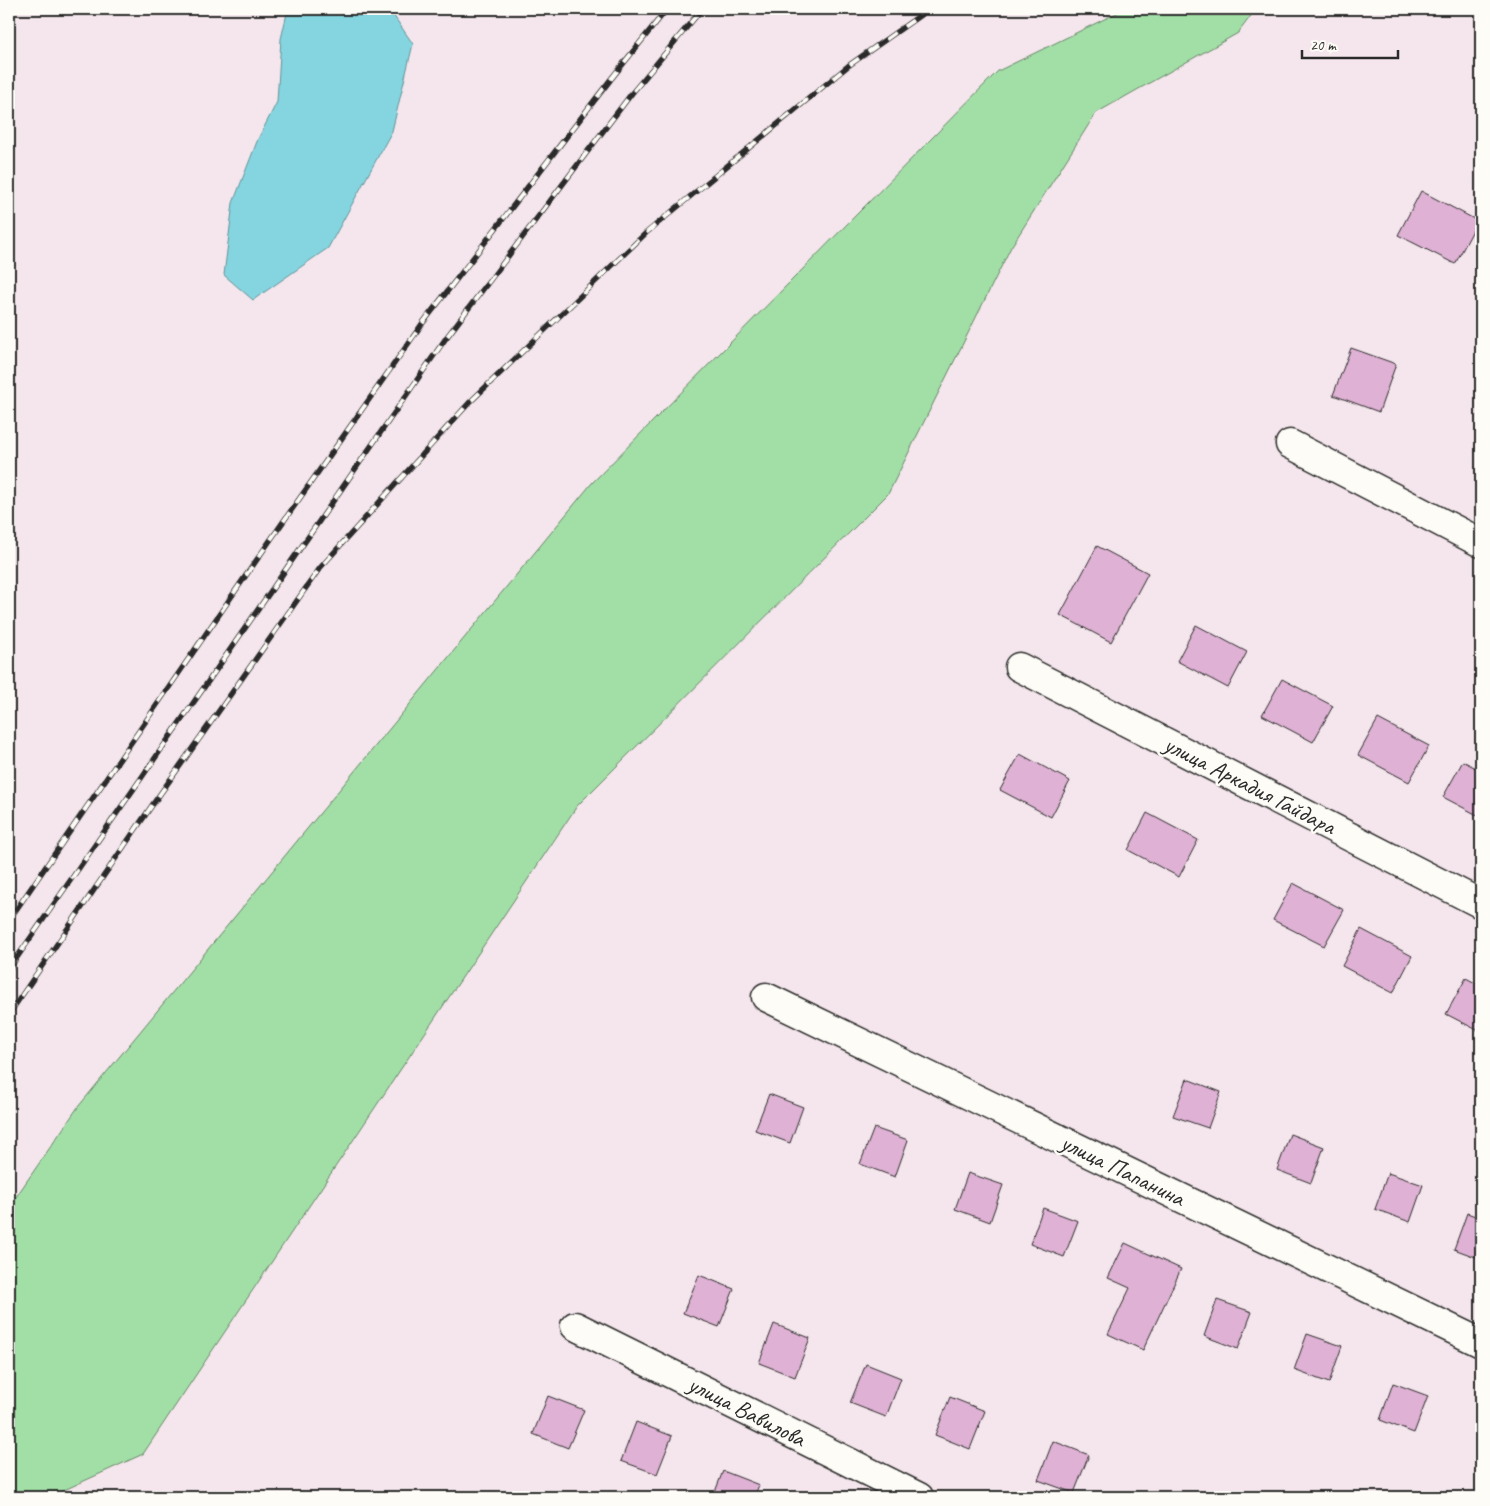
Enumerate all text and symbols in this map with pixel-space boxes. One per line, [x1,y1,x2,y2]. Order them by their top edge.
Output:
scale bar [1302,28,1399,60]
text: 20 m [1310,36,1337,55]
street label: улица Аркадия Гайдара [1157,728,1342,842]
street label: улица Папанина [1054,1126,1191,1214]
street label: улица Вавилова [682,1368,812,1454]

